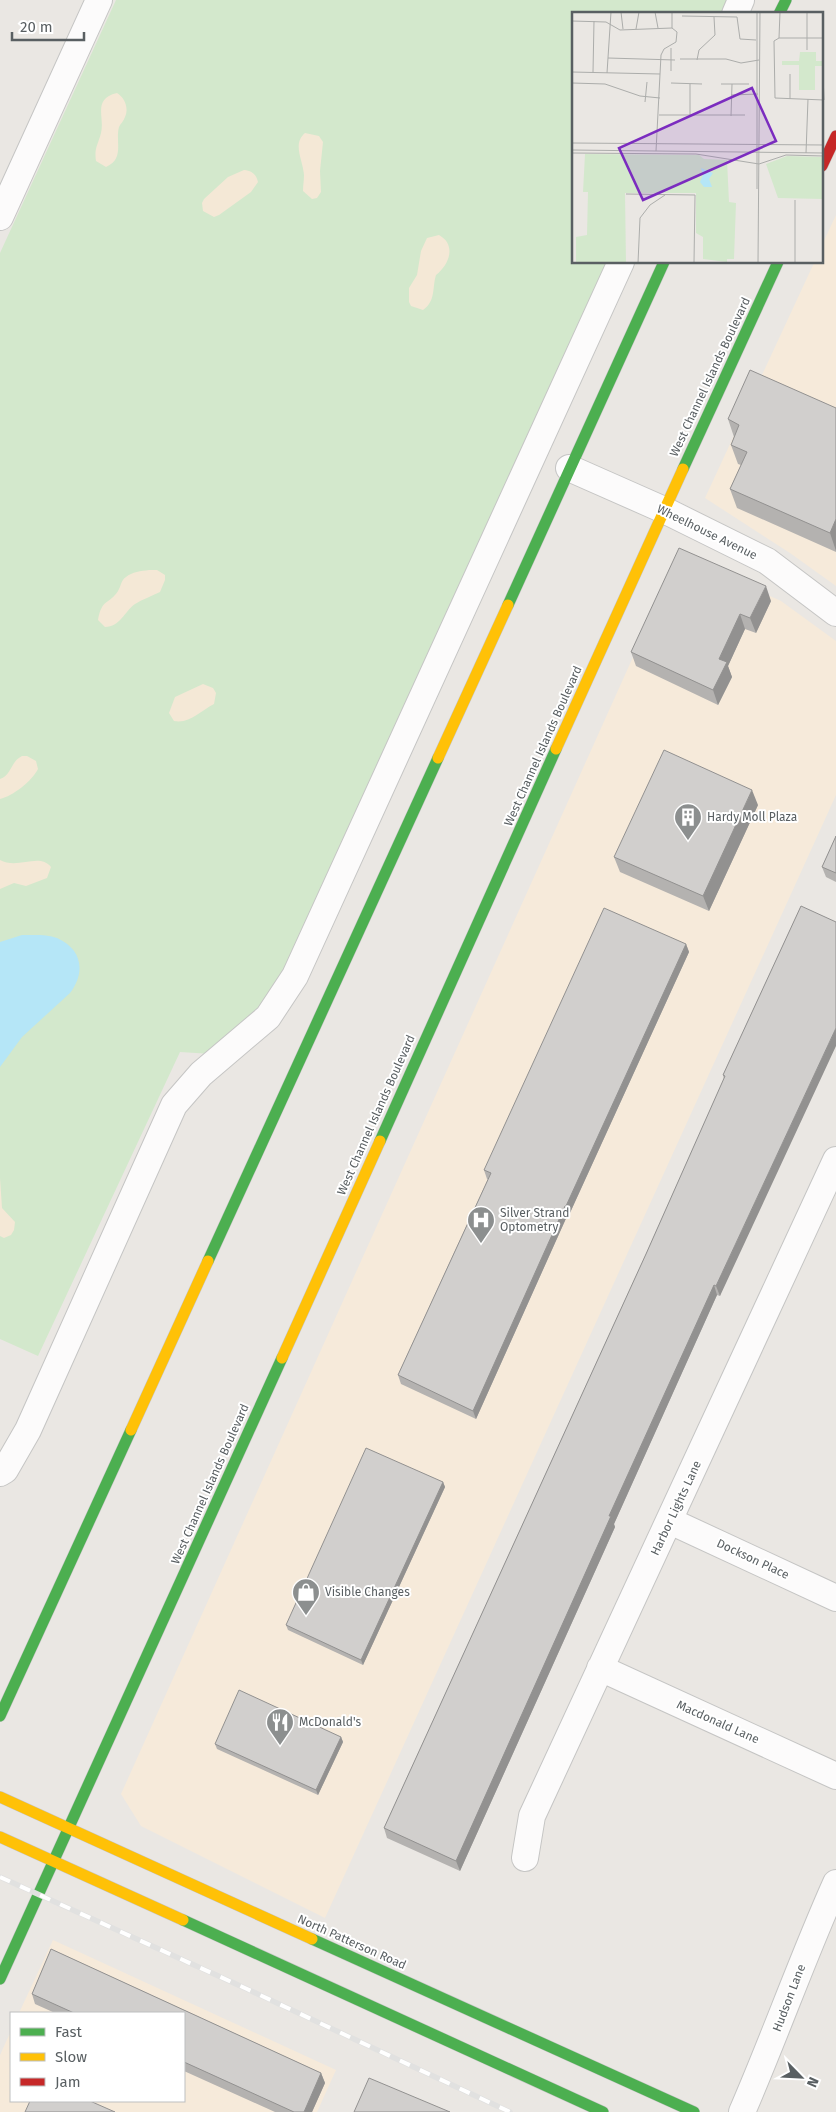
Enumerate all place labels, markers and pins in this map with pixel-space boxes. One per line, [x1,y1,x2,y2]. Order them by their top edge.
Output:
building icon: Hardy Moll Plaza [673,802,703,841]
place label: Hardy Moll Plaza [707,810,797,824]
hospital icon: Silver Strand Optometry [466,1205,496,1244]
place label: Silver Strand Optometry [500,1206,569,1234]
shop icon: Visible Changes [291,1577,321,1616]
place label: Visible Changes [325,1585,410,1599]
restaurant icon: McDonald's [265,1707,295,1746]
place label: McDonald's [299,1715,361,1729]

